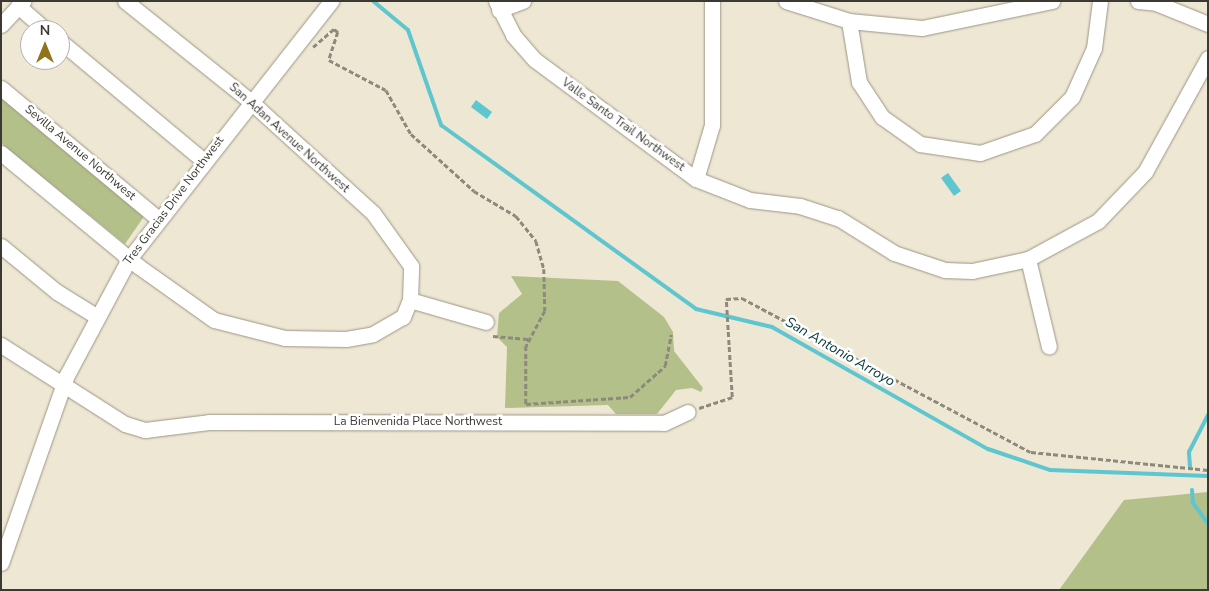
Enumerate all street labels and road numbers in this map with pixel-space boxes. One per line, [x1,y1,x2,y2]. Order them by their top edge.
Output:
street label: Valle Santo Trail Northwest [559,75,687,175]
street label: San Adan Avenue Northwest [226,80,352,196]
street label: Sevilla Avenue Northwest [22,102,138,204]
street label: Tres Gracias Drive Northwest [121,134,227,268]
street label: La Bienvenida Place Northwest [334,415,502,429]

